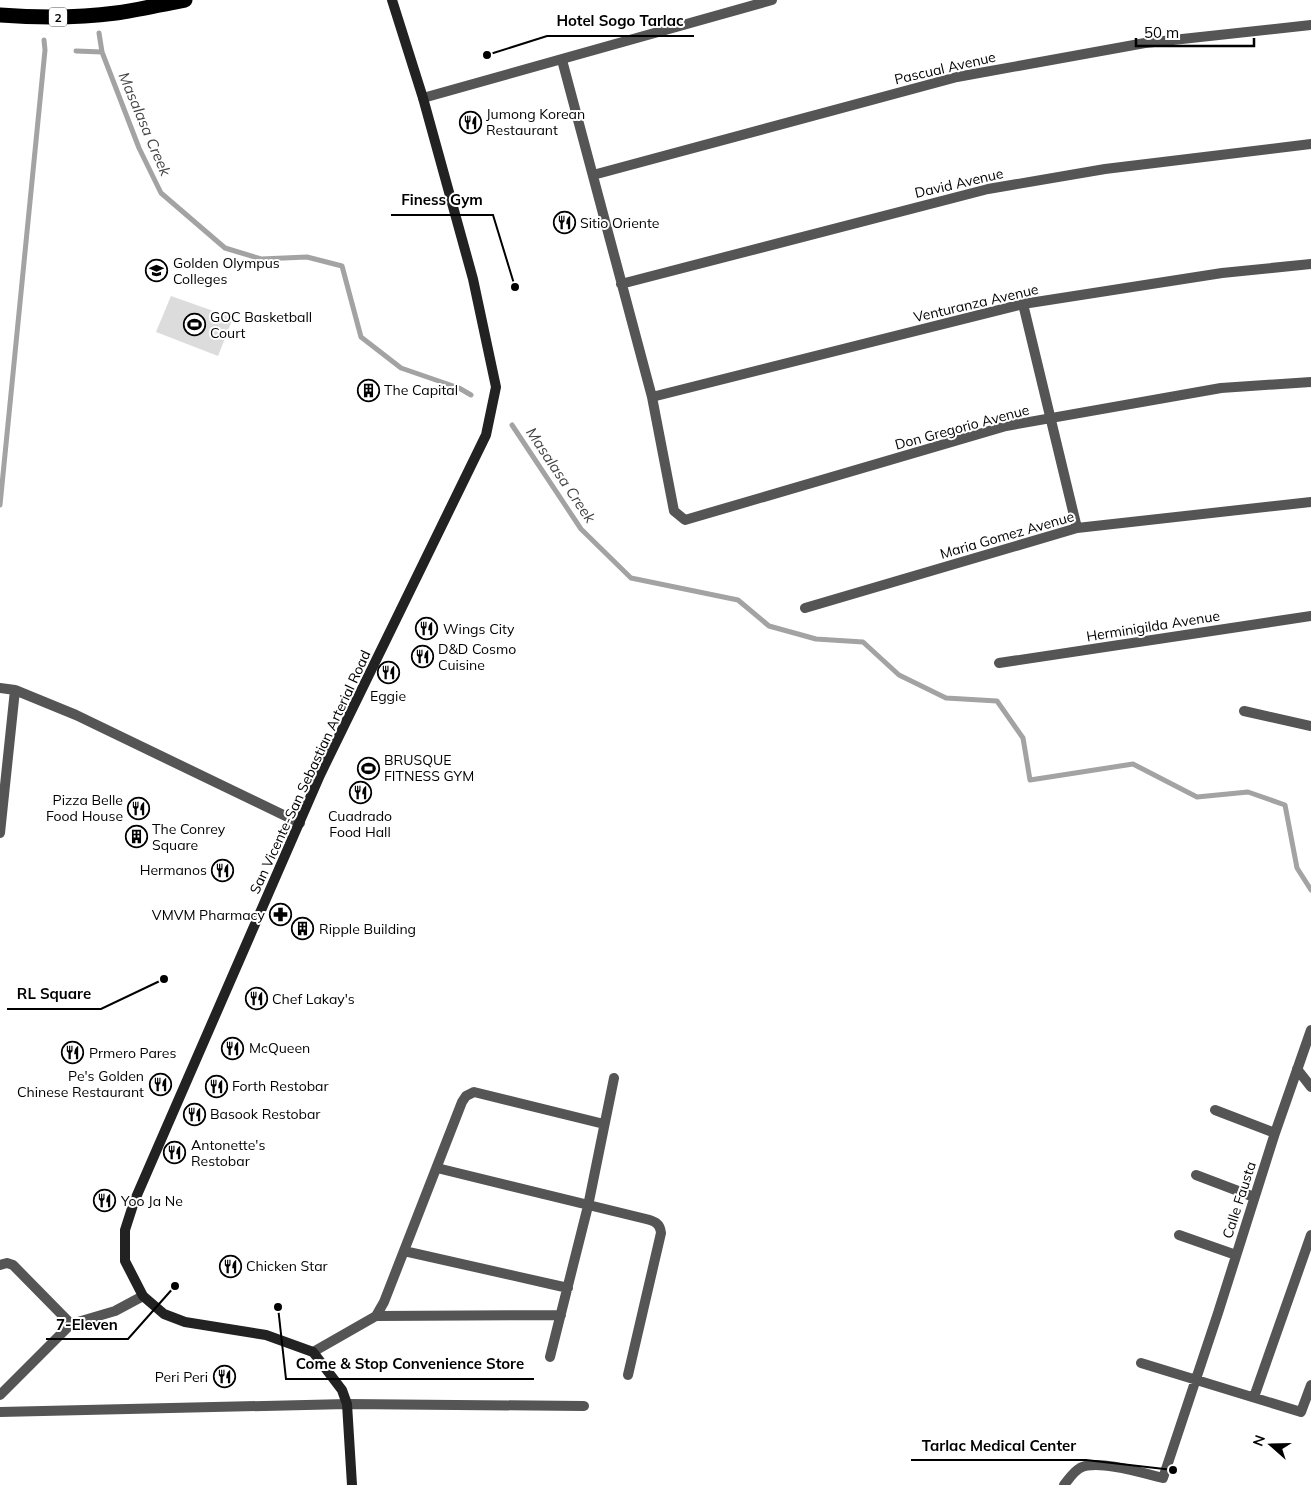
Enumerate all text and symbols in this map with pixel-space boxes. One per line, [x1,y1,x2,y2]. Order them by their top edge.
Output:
callout: Hotel Sogo Tarlac [547,6,694,36]
road number: 2 [49,8,67,26]
text: Hotel Sogo Tarlac [556,11,684,30]
scale bar [1136,15,1254,47]
text: 50 m [1144,23,1179,42]
street label: Pascual Avenue [893,48,997,88]
water label: Masalasa Creek [115,69,176,180]
place label: Jumong Korean Restaurant [486,105,585,139]
restaurant icon: Jumong Korean Restaurant [458,110,482,134]
street label: David Avenue [913,164,1005,202]
callout: Finess Gym [391,185,493,215]
text: Finess Gym [401,190,483,209]
restaurant icon: Sitio Oriente [552,211,576,235]
place label: Sitio Oriente [580,214,659,232]
place label: Golden Olympus Colleges [173,254,280,288]
school or university icon: Golden Olympus Colleges [145,259,169,283]
street label: Venturanza Avenue [912,280,1040,326]
place label: GOC Basketball Court [210,308,312,342]
sports icon: GOC Basketball Court [182,313,206,337]
building icon: The Capital [356,378,380,402]
place label: The Capital [384,381,458,399]
street label: Don Gregorio Avenue [893,400,1031,454]
water label: Masalasa Creek [522,424,601,527]
street label: Maria Gomez Avenue [938,507,1076,563]
street label: Herminigilda Avenue [1085,607,1221,645]
restaurant icon: Wings City [415,617,439,641]
place label: Wings City [443,620,515,638]
place label: D&D Cosmo Cuisine [438,640,516,674]
restaurant icon: D&D Cosmo Cuisine [410,645,434,669]
street label: San Vicente-San Sebastian Arterial Road [245,647,375,897]
restaurant icon: Eggie [376,661,400,685]
place label: Eggie [370,687,406,705]
place label: BRUSQUE FITNESS GYM [384,751,474,785]
sports icon: BRUSQUE FITNESS GYM [356,756,380,780]
restaurant icon: Cuadrado Food Hall [348,781,372,805]
place label: Pizza Belle Food House [46,791,123,825]
restaurant icon: Pizza Belle Food House [127,796,151,820]
place label: Cuadrado Food Hall [328,807,392,841]
place label: The Conrey Square [152,820,226,854]
building icon: The Conrey Square [124,825,148,849]
restaurant icon: Hermanos [211,858,235,882]
place label: Hermanos [140,861,207,879]
pharmacy icon: VMVM Pharmacy [269,903,293,927]
place label: VMVM Pharmacy [152,906,266,924]
building icon: Ripple Building [291,917,315,941]
place label: Ripple Building [319,920,416,938]
callout: RL Square [7,979,101,1009]
text: RL Square [17,984,91,1003]
restaurant icon: Chef Lakay's [244,987,268,1011]
place label: Chef Lakay's [272,990,355,1008]
restaurant icon: McQueen [221,1036,245,1060]
place label: McQueen [249,1039,310,1057]
restaurant icon: Prmero Pares [61,1041,85,1065]
place label: Prmero Pares [89,1044,176,1062]
place label: Pe's Golden Chinese Restaurant [17,1067,144,1101]
restaurant icon: Pe's Golden Chinese Restaurant [148,1072,172,1096]
restaurant icon: Forth Restobar [204,1074,228,1098]
place label: Forth Restobar [232,1077,329,1095]
restaurant icon: Basook Restobar [182,1102,206,1126]
place label: Basook Restobar [210,1105,321,1123]
place label: Antonette's Restobar [191,1136,265,1170]
restaurant icon: Antonette's Restobar [163,1141,187,1165]
street label: Calle Fausta [1218,1159,1260,1241]
restaurant icon: Yoo Ja Ne [93,1189,117,1213]
place label: Yoo Ja Ne [120,1192,183,1210]
restaurant icon: Chicken Star [218,1254,242,1278]
place label: Chicken Star [246,1257,329,1275]
callout: 7-Eleven [46,1309,128,1339]
text: 7-Eleven [56,1315,118,1334]
callout: Come & Stop Convenience Store [286,1349,534,1379]
text: Come & Stop Convenience Store [296,1354,524,1373]
restaurant icon: Peri Peri [212,1365,236,1389]
place label: Peri Peri [155,1368,208,1386]
north arrow [1246,1420,1296,1470]
callout: Tarlac Medical Center [911,1430,1086,1460]
text: N [1249,1433,1269,1449]
text: Tarlac Medical Center [922,1436,1076,1455]

